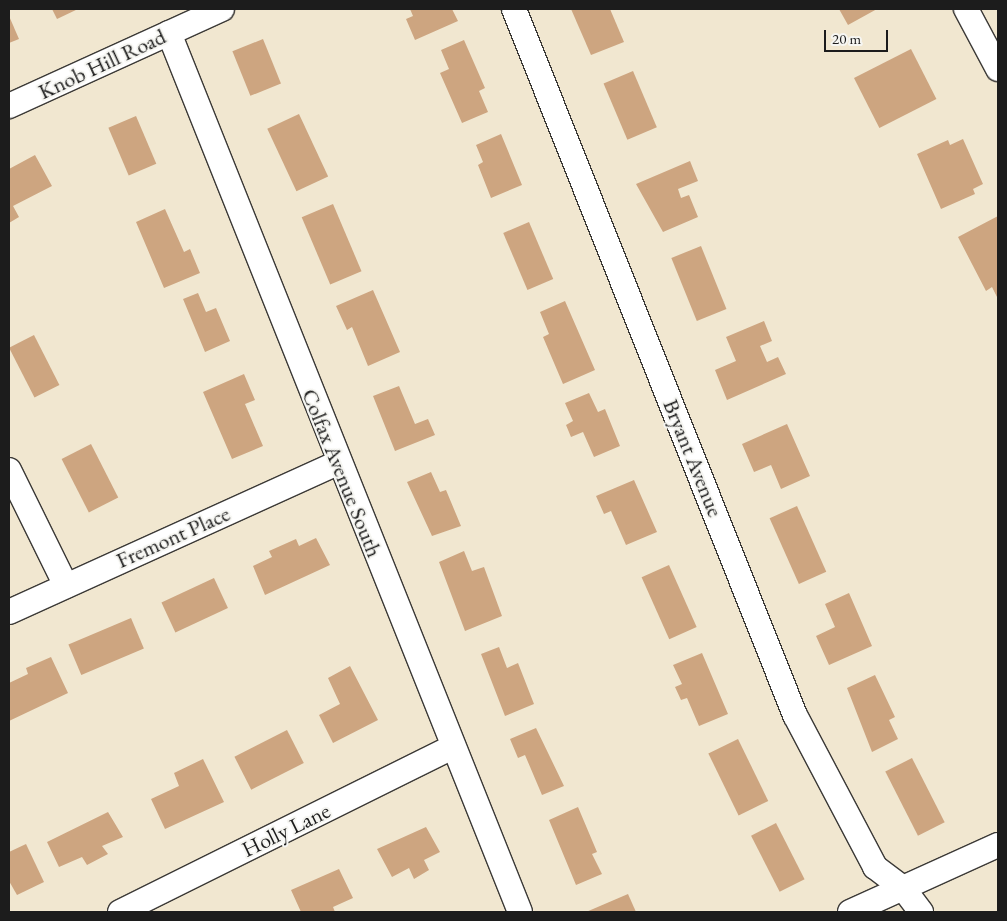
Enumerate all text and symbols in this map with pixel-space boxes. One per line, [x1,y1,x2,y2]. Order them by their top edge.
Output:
scale bar [827,20,891,52]
street label: Knob Hill Road [34,23,170,105]
text: 20 m [832,29,861,48]
street label: Colfax Avenue South [296,385,388,561]
street label: Bryant Avenue [657,395,729,521]
street label: Fremont Place [112,500,234,574]
street label: Holly Lane [238,797,334,863]

